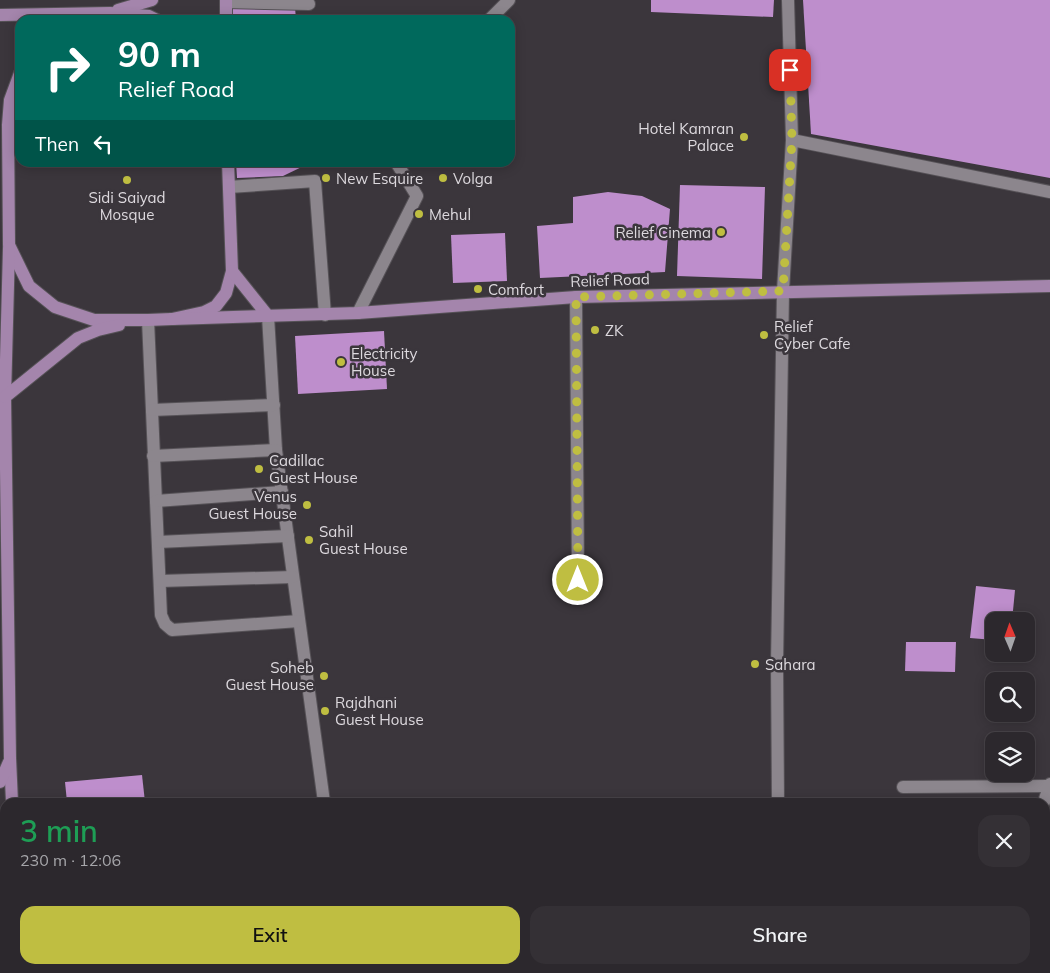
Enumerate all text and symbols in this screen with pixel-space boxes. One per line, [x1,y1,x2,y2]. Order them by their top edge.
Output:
text: 90 m [118,32,201,76]
icon: right [35,35,100,100]
pin [769,49,811,91]
icon: arrive [776,56,804,84]
text: Relief Road [118,75,235,103]
place label: Hotel Kamran Palace [638,119,734,155]
icon: left [89,130,117,158]
marker: Hotel Kamran Palace [738,131,750,143]
text: Then [35,132,79,156]
place label: New Esquire [336,169,423,188]
place label: Volga [453,169,493,188]
marker: New Esquire [320,172,332,184]
marker: Volga [437,172,449,184]
marker: Sidi Saiyad Mosque [121,174,133,186]
place label: Sidi Saiyad Mosque [88,188,166,224]
place label: Mehul [429,205,471,224]
marker: Mehul [413,208,425,220]
place label: Relief Cinema [615,223,711,242]
marker: Relief Cinema [715,226,727,238]
street label: Relief Road [570,269,650,291]
place label: Comfort [488,280,544,299]
marker: Comfort [472,283,484,295]
place label: Relief Cyber Cafe [774,317,850,353]
place label: ZK [605,321,624,340]
marker: ZK [589,324,601,336]
marker: Relief Cyber Cafe [758,329,770,341]
place label: Electricity House [351,344,418,380]
marker: Electricity House [335,356,347,368]
place label: Cadillac Guest House [269,451,358,487]
marker: Cadillac Guest House [253,463,265,475]
place label: Venus Guest House [208,487,297,523]
marker: Venus Guest House [301,499,313,511]
place label: Sahil Guest House [319,522,408,558]
marker: Sahil Guest House [303,534,315,546]
position arrow [551,553,603,605]
north arrow [985,612,1035,662]
map controls [985,612,1035,782]
place label: Sahara [765,655,816,674]
place label: Soheb Guest House [225,658,314,694]
marker: Sahara [749,658,761,670]
marker: Soheb Guest House [318,670,330,682]
button: search [985,672,1035,722]
place label: Rajdhani Guest House [335,693,424,729]
marker: Rajdhani Guest House [319,705,331,717]
button: layers [985,732,1035,782]
text: 3 min [20,812,98,850]
button: close [978,815,1030,867]
text: 230 m · 12:06 [20,850,121,870]
button: Exit [20,906,520,964]
button: Share [530,906,1030,964]

